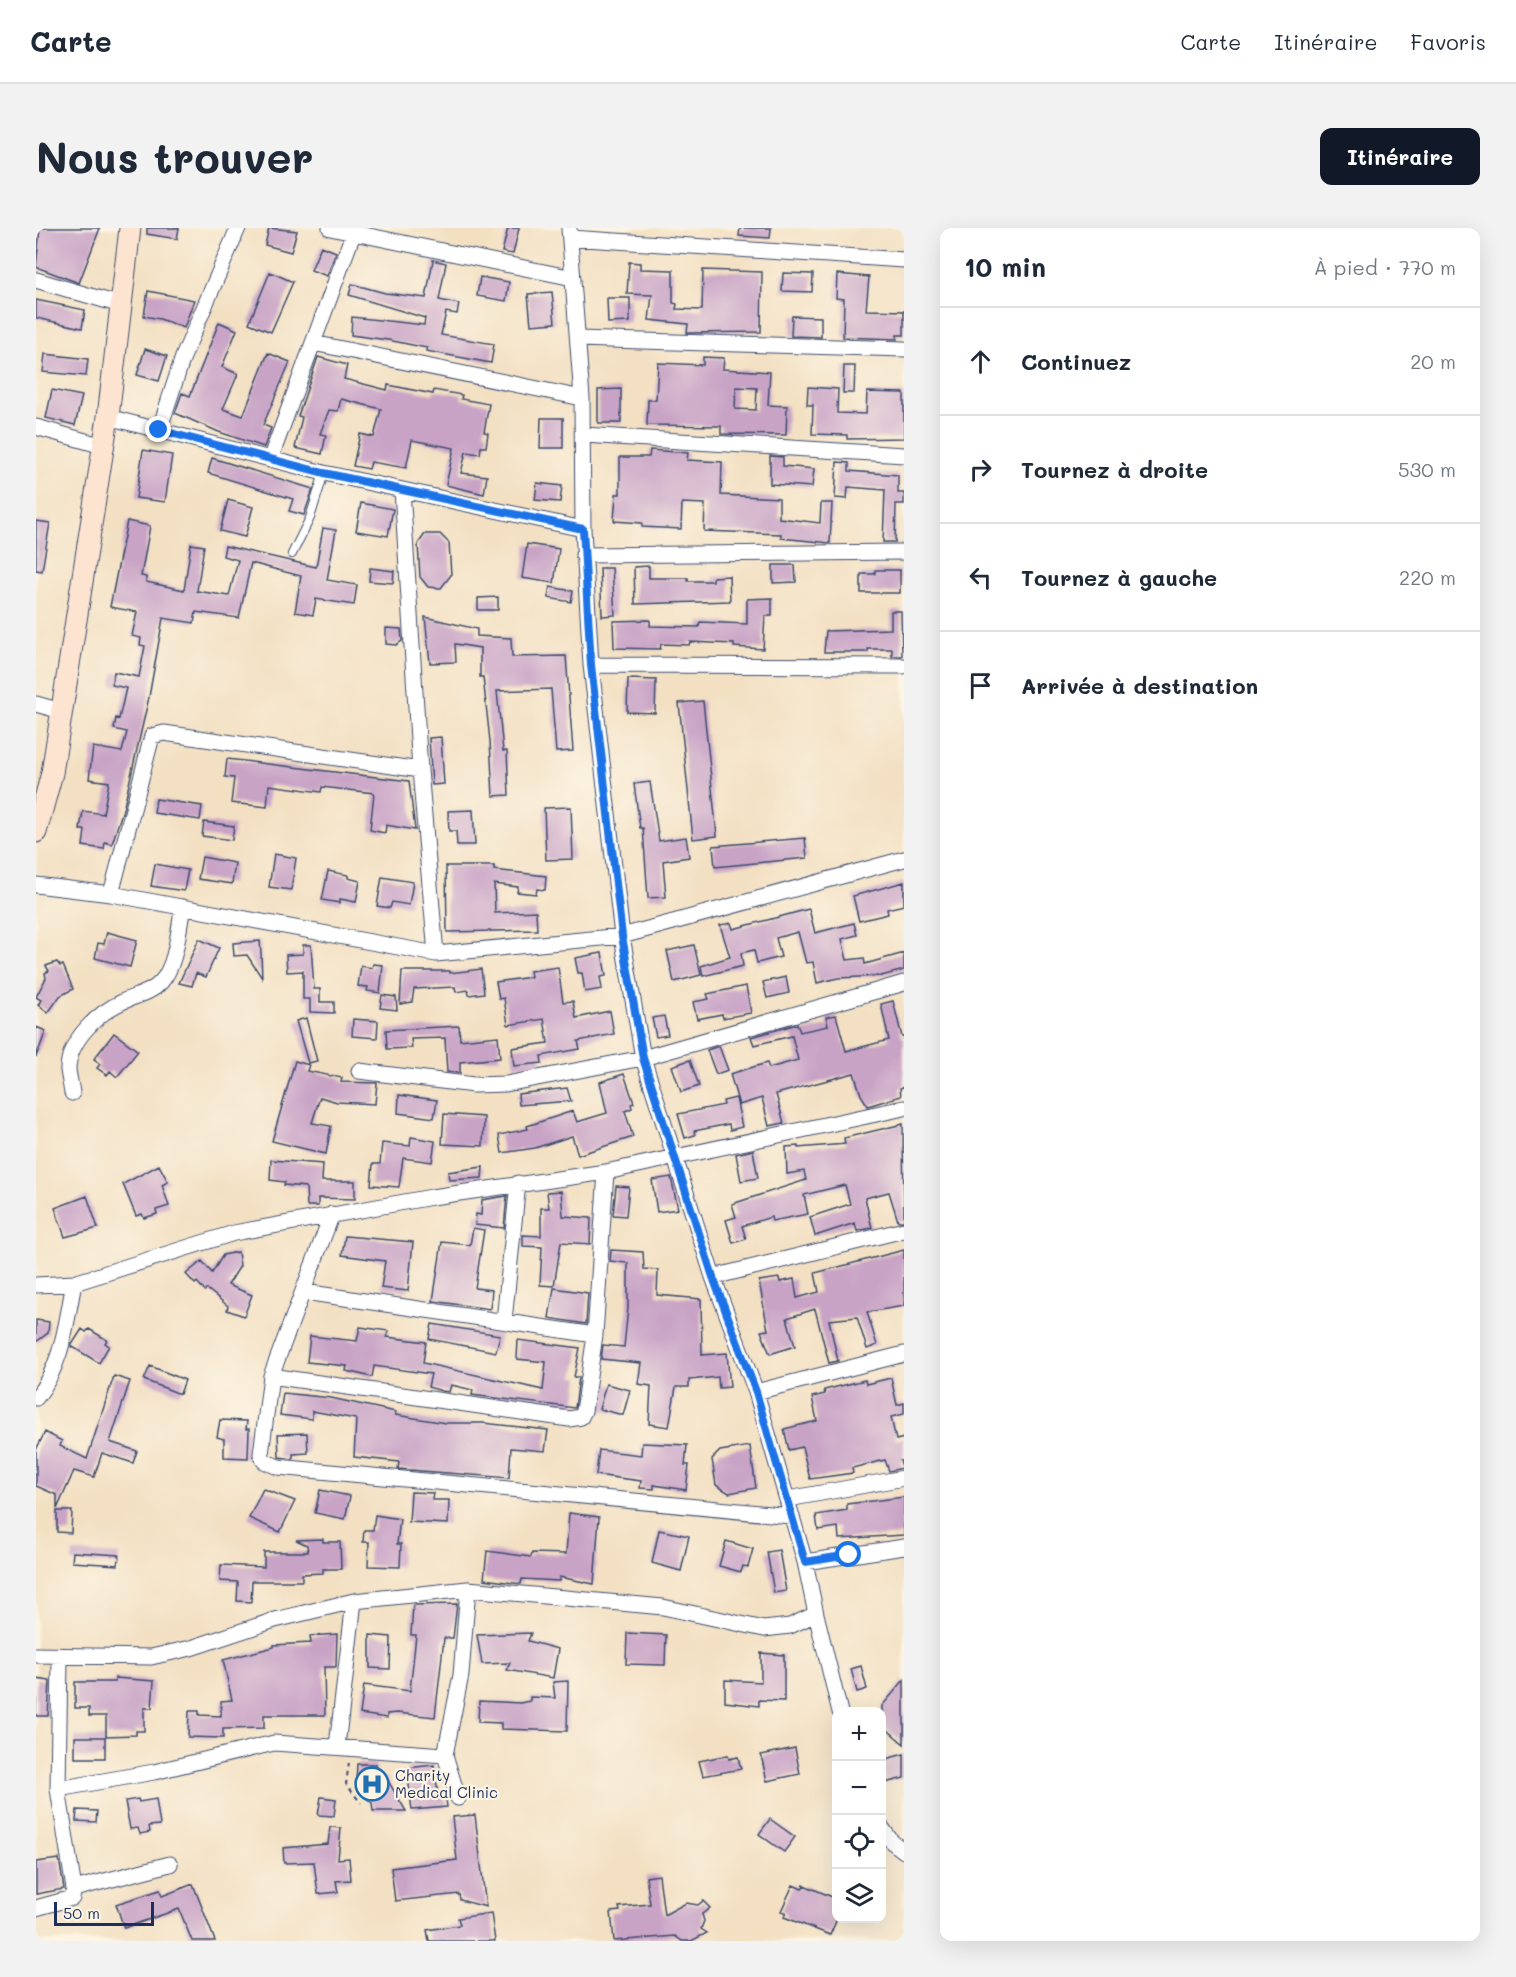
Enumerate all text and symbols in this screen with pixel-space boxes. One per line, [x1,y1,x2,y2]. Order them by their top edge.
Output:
text: Carte [30,23,112,59]
text: Carte [1180,28,1241,55]
text: Itinéraire [1274,28,1377,55]
text: Favoris [1410,28,1486,55]
button: Itinéraire [1320,128,1480,185]
text: Nous trouver [36,129,314,184]
text: 10 min [964,250,1046,284]
text: À pied · 770 m [1314,254,1456,280]
icon: ahead [964,345,997,378]
text: Continuez [1021,347,1131,376]
text: 20 m [1410,348,1456,374]
route end [145,416,171,442]
icon: right [964,453,997,486]
text: Tournez à droite [1021,455,1208,484]
text: 530 m [1398,456,1456,482]
icon: left [964,561,997,594]
text: Tournez à gauche [1021,563,1217,592]
text: 220 m [1399,564,1456,590]
icon: arrive [964,669,997,702]
text: Arrivée à destination [1021,671,1258,700]
route start [835,1541,861,1567]
map controls [832,1707,886,1923]
button: + [832,1707,886,1761]
button: − [832,1761,886,1815]
place label: Charity Medical Clinic [395,1765,498,1802]
hospital icon: Charity Medical Clinic [354,1766,390,1802]
button: locate [832,1815,886,1869]
button: layers [832,1869,886,1923]
scale bar [54,1899,154,1926]
text: 50 m [63,1902,100,1923]

